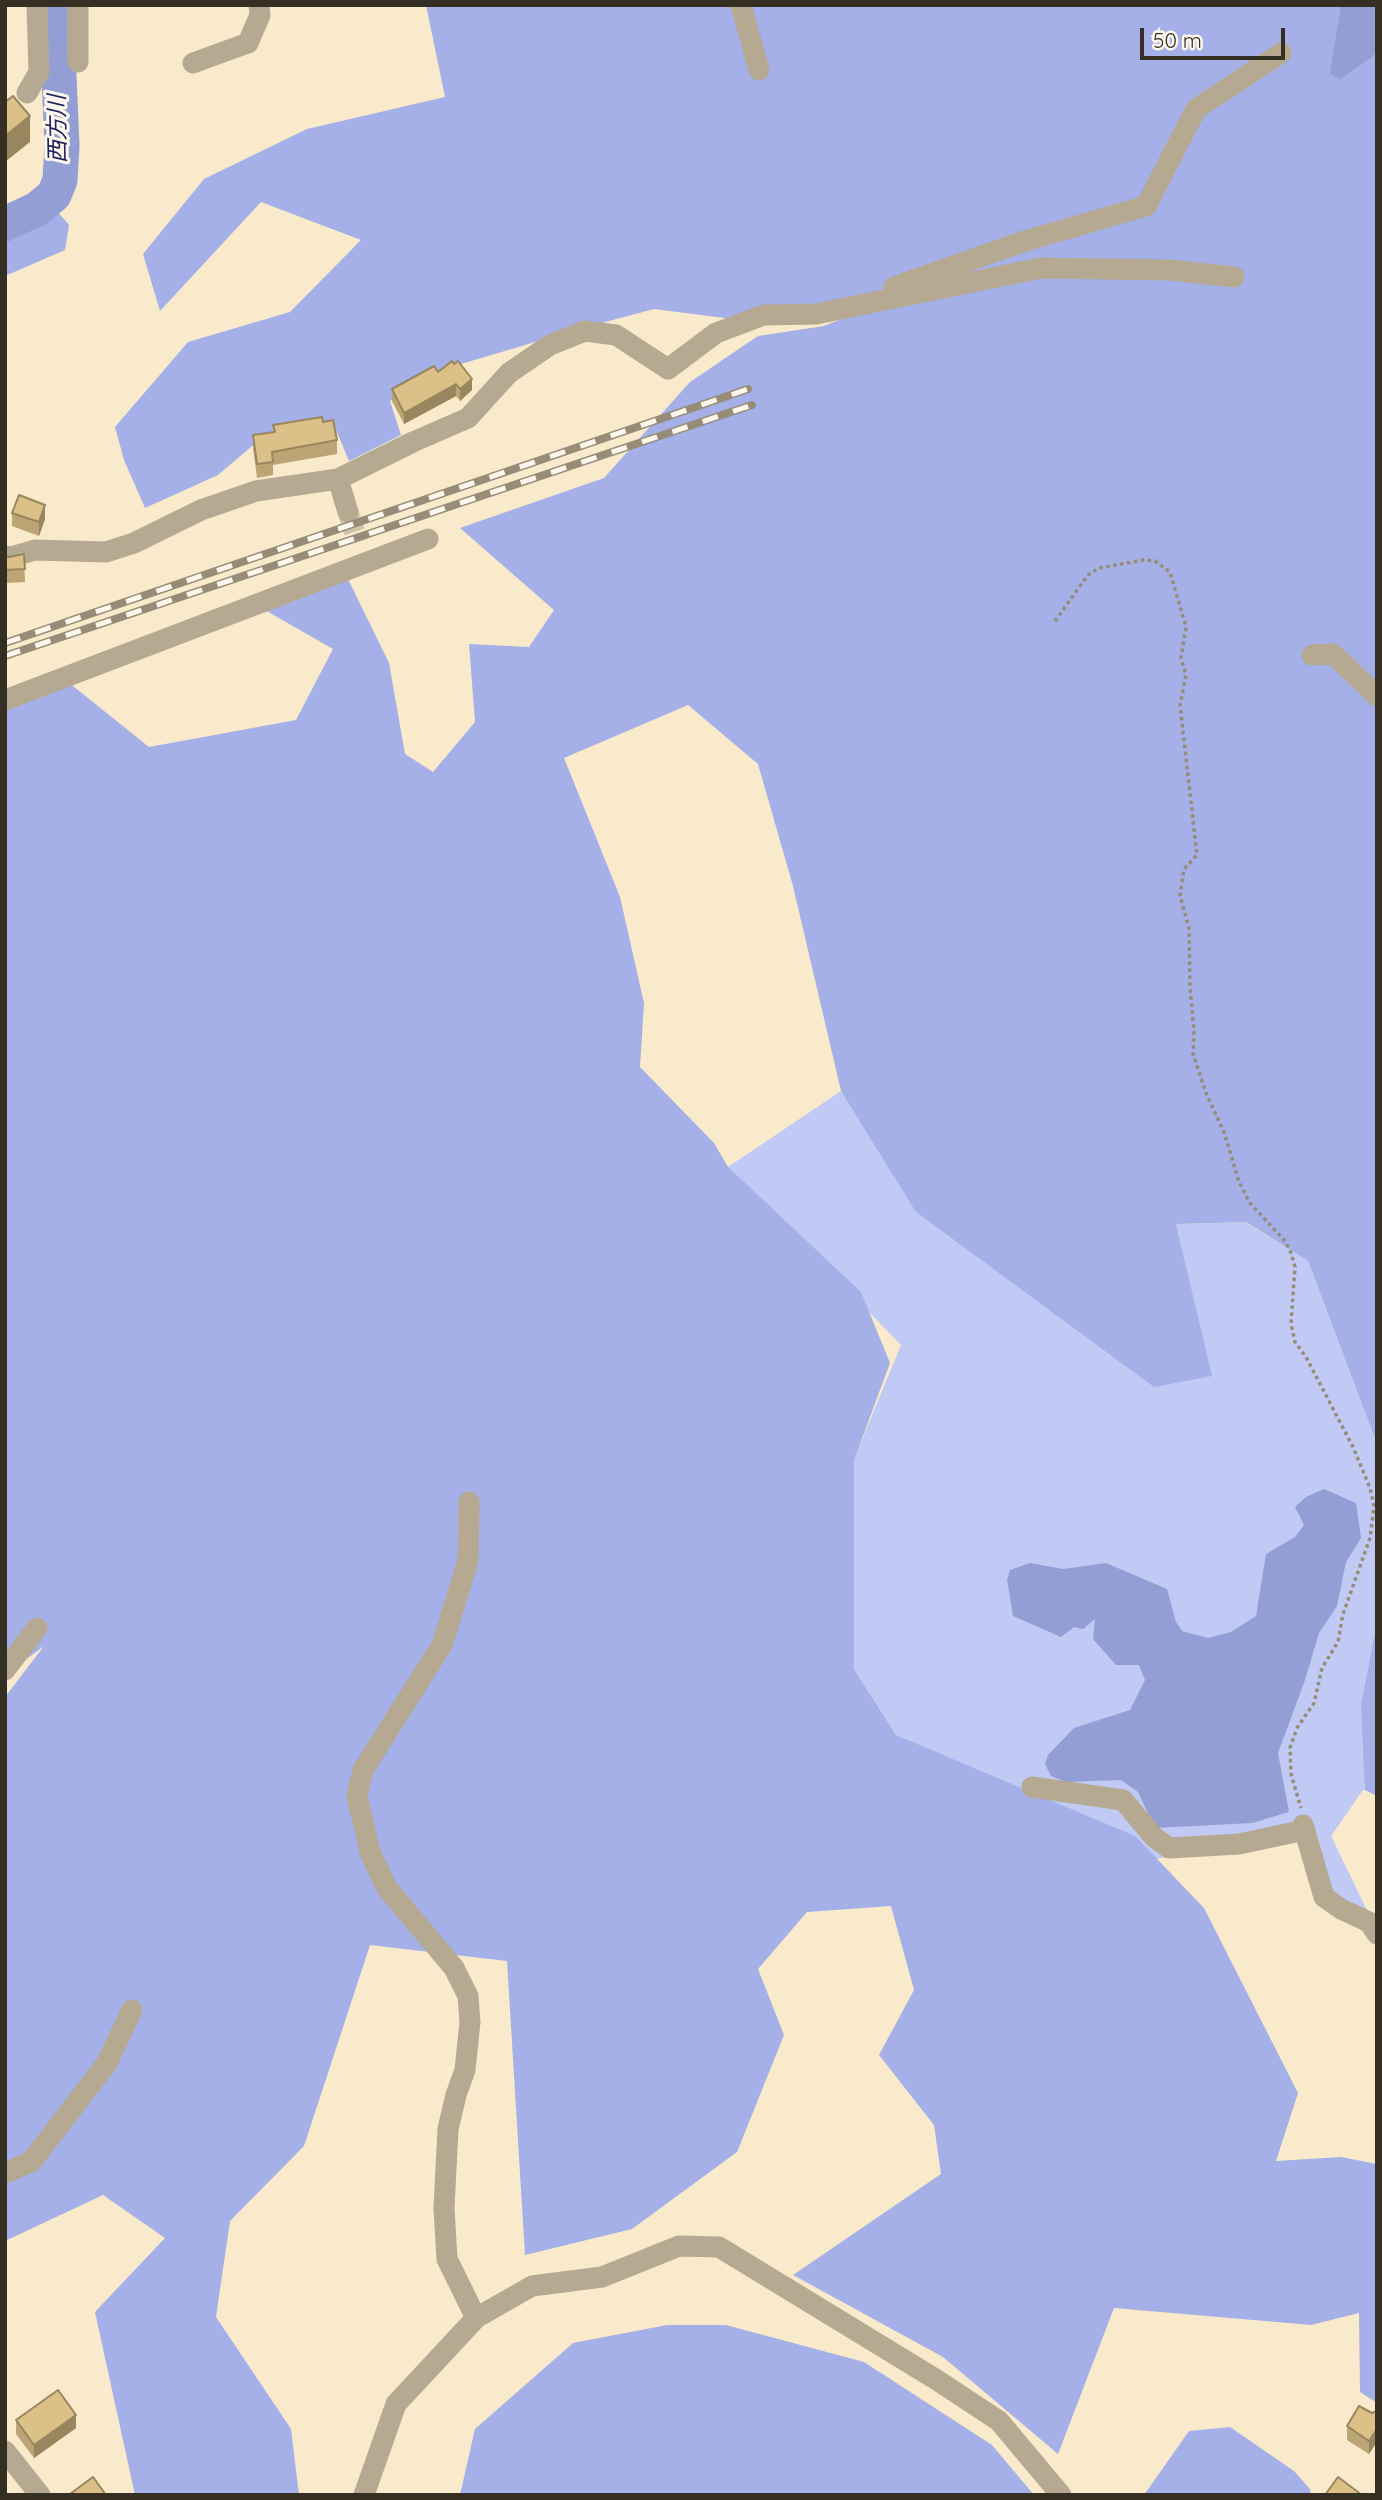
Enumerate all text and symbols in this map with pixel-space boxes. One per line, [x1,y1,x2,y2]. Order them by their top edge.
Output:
scale bar [1144,14,1289,58]
text: 50 m [1153,27,1202,53]
water label: 西方川 [44,94,72,164]

